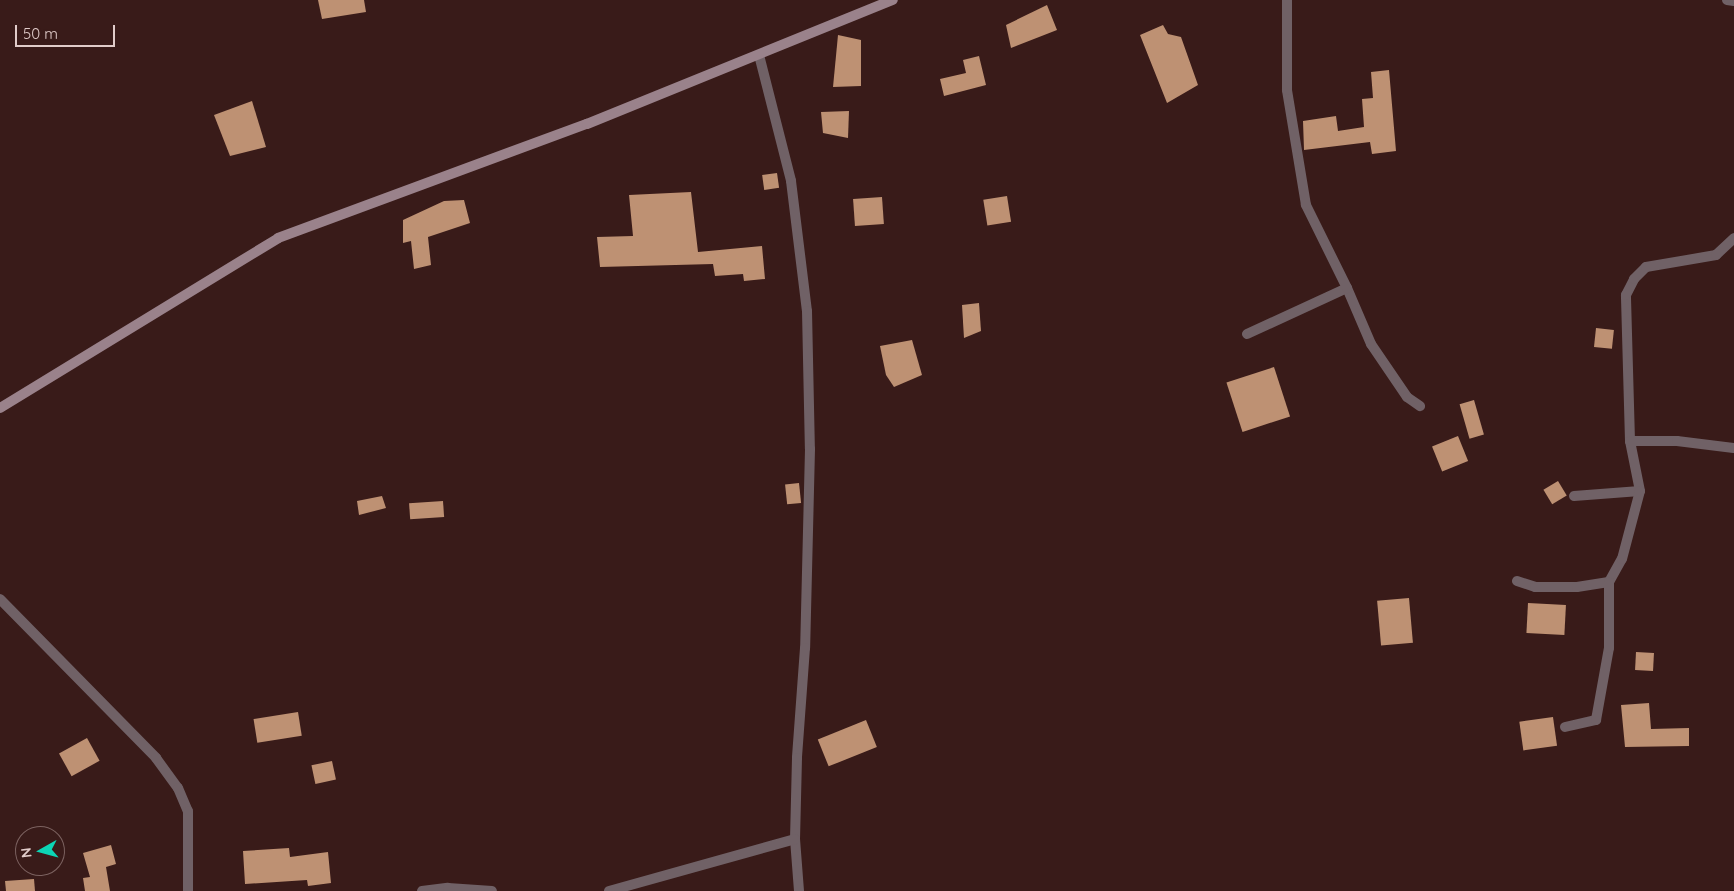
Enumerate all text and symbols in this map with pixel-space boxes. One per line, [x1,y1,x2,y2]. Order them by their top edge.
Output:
scale bar [18,15,118,47]
text: 50 m [23,24,58,43]
north arrow [15,826,65,876]
text: N [17,847,36,859]

